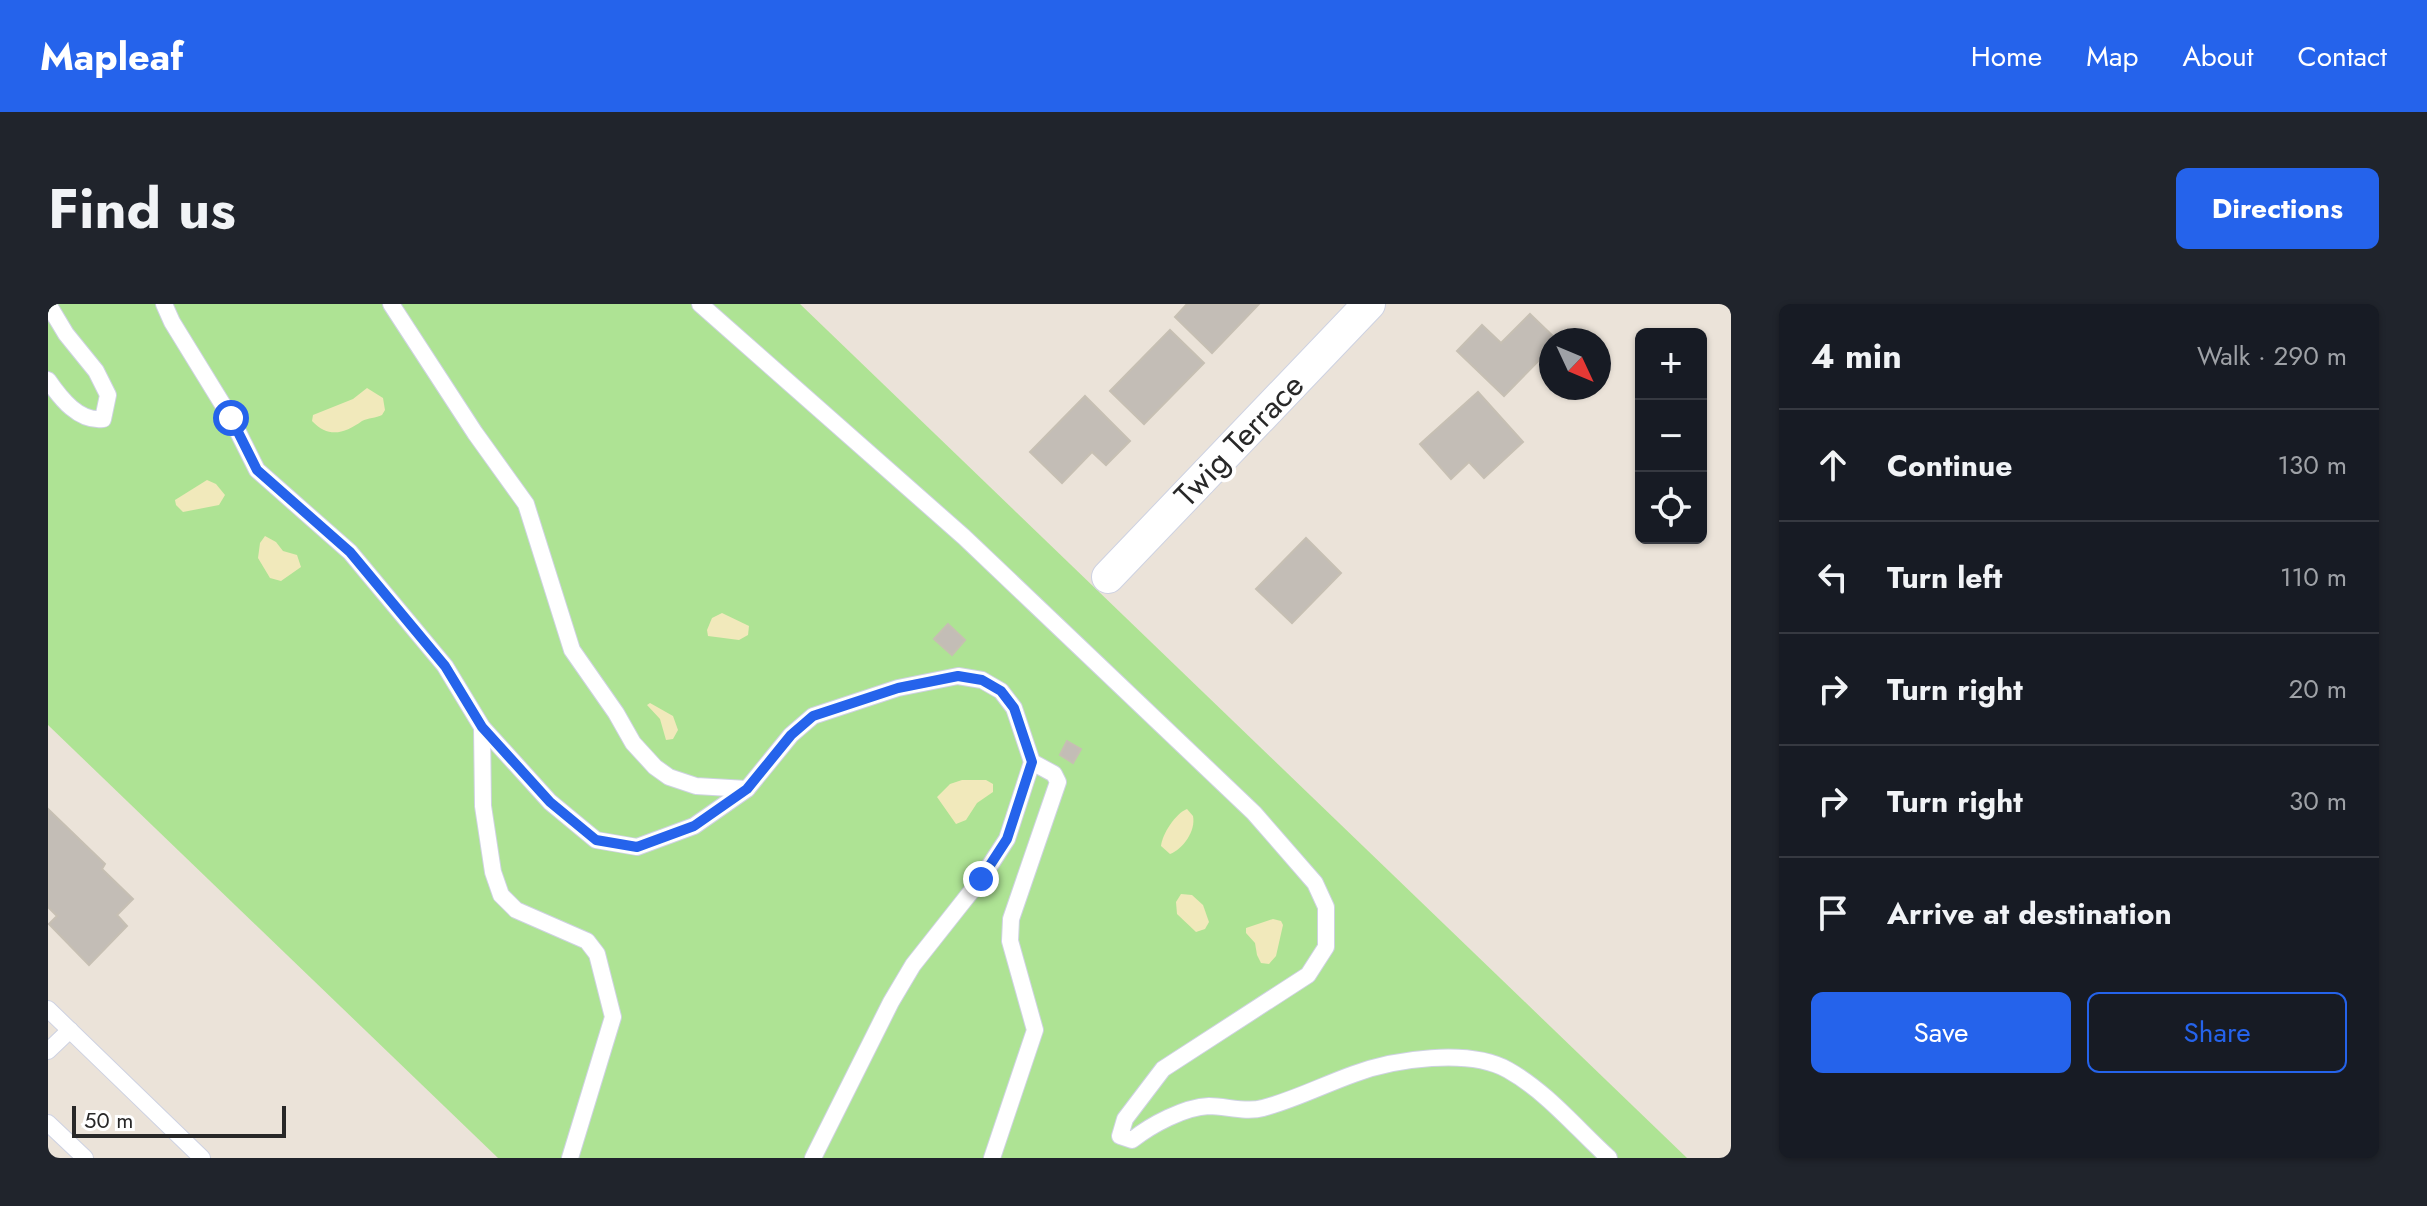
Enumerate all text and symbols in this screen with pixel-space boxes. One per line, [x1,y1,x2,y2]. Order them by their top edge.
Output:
text: Mapleaf [40,29,183,84]
text: Home [1971,36,2042,77]
text: Map [2086,36,2138,77]
text: About [2182,36,2254,77]
text: Contact [2298,36,2387,77]
text: Find us [48,168,236,249]
button: Directions [2176,168,2379,249]
north arrow [1539,328,1611,400]
map controls [1635,328,1707,544]
button: + [1635,328,1707,400]
text: 4 min [1811,332,1902,381]
text: Walk · 290 m [2197,337,2347,375]
street label: Twig Terrace [1164,363,1314,517]
route start [213,400,249,436]
button: − [1635,400,1707,472]
icon: ahead [1811,443,1855,487]
text: Continue [1887,444,2013,487]
text: 130 m [2277,446,2347,484]
button: locate [1635,472,1707,544]
icon: left [1811,555,1855,599]
text: Turn left [1887,556,2002,599]
text: 110 m [2280,558,2347,596]
icon: right [1811,667,1855,711]
text: Turn right [1887,668,2023,711]
text: 20 m [2289,670,2347,708]
icon: right [1811,779,1855,823]
text: Turn right [1887,780,2023,823]
text: 30 m [2289,782,2347,820]
route end [963,861,999,897]
icon: arrive [1811,891,1855,935]
text: Arrive at destination [1887,892,2172,935]
button: Save [1811,992,2071,1073]
button: Share [2087,992,2347,1073]
scale bar [72,1102,286,1138]
text: 50 m [84,1104,133,1136]

